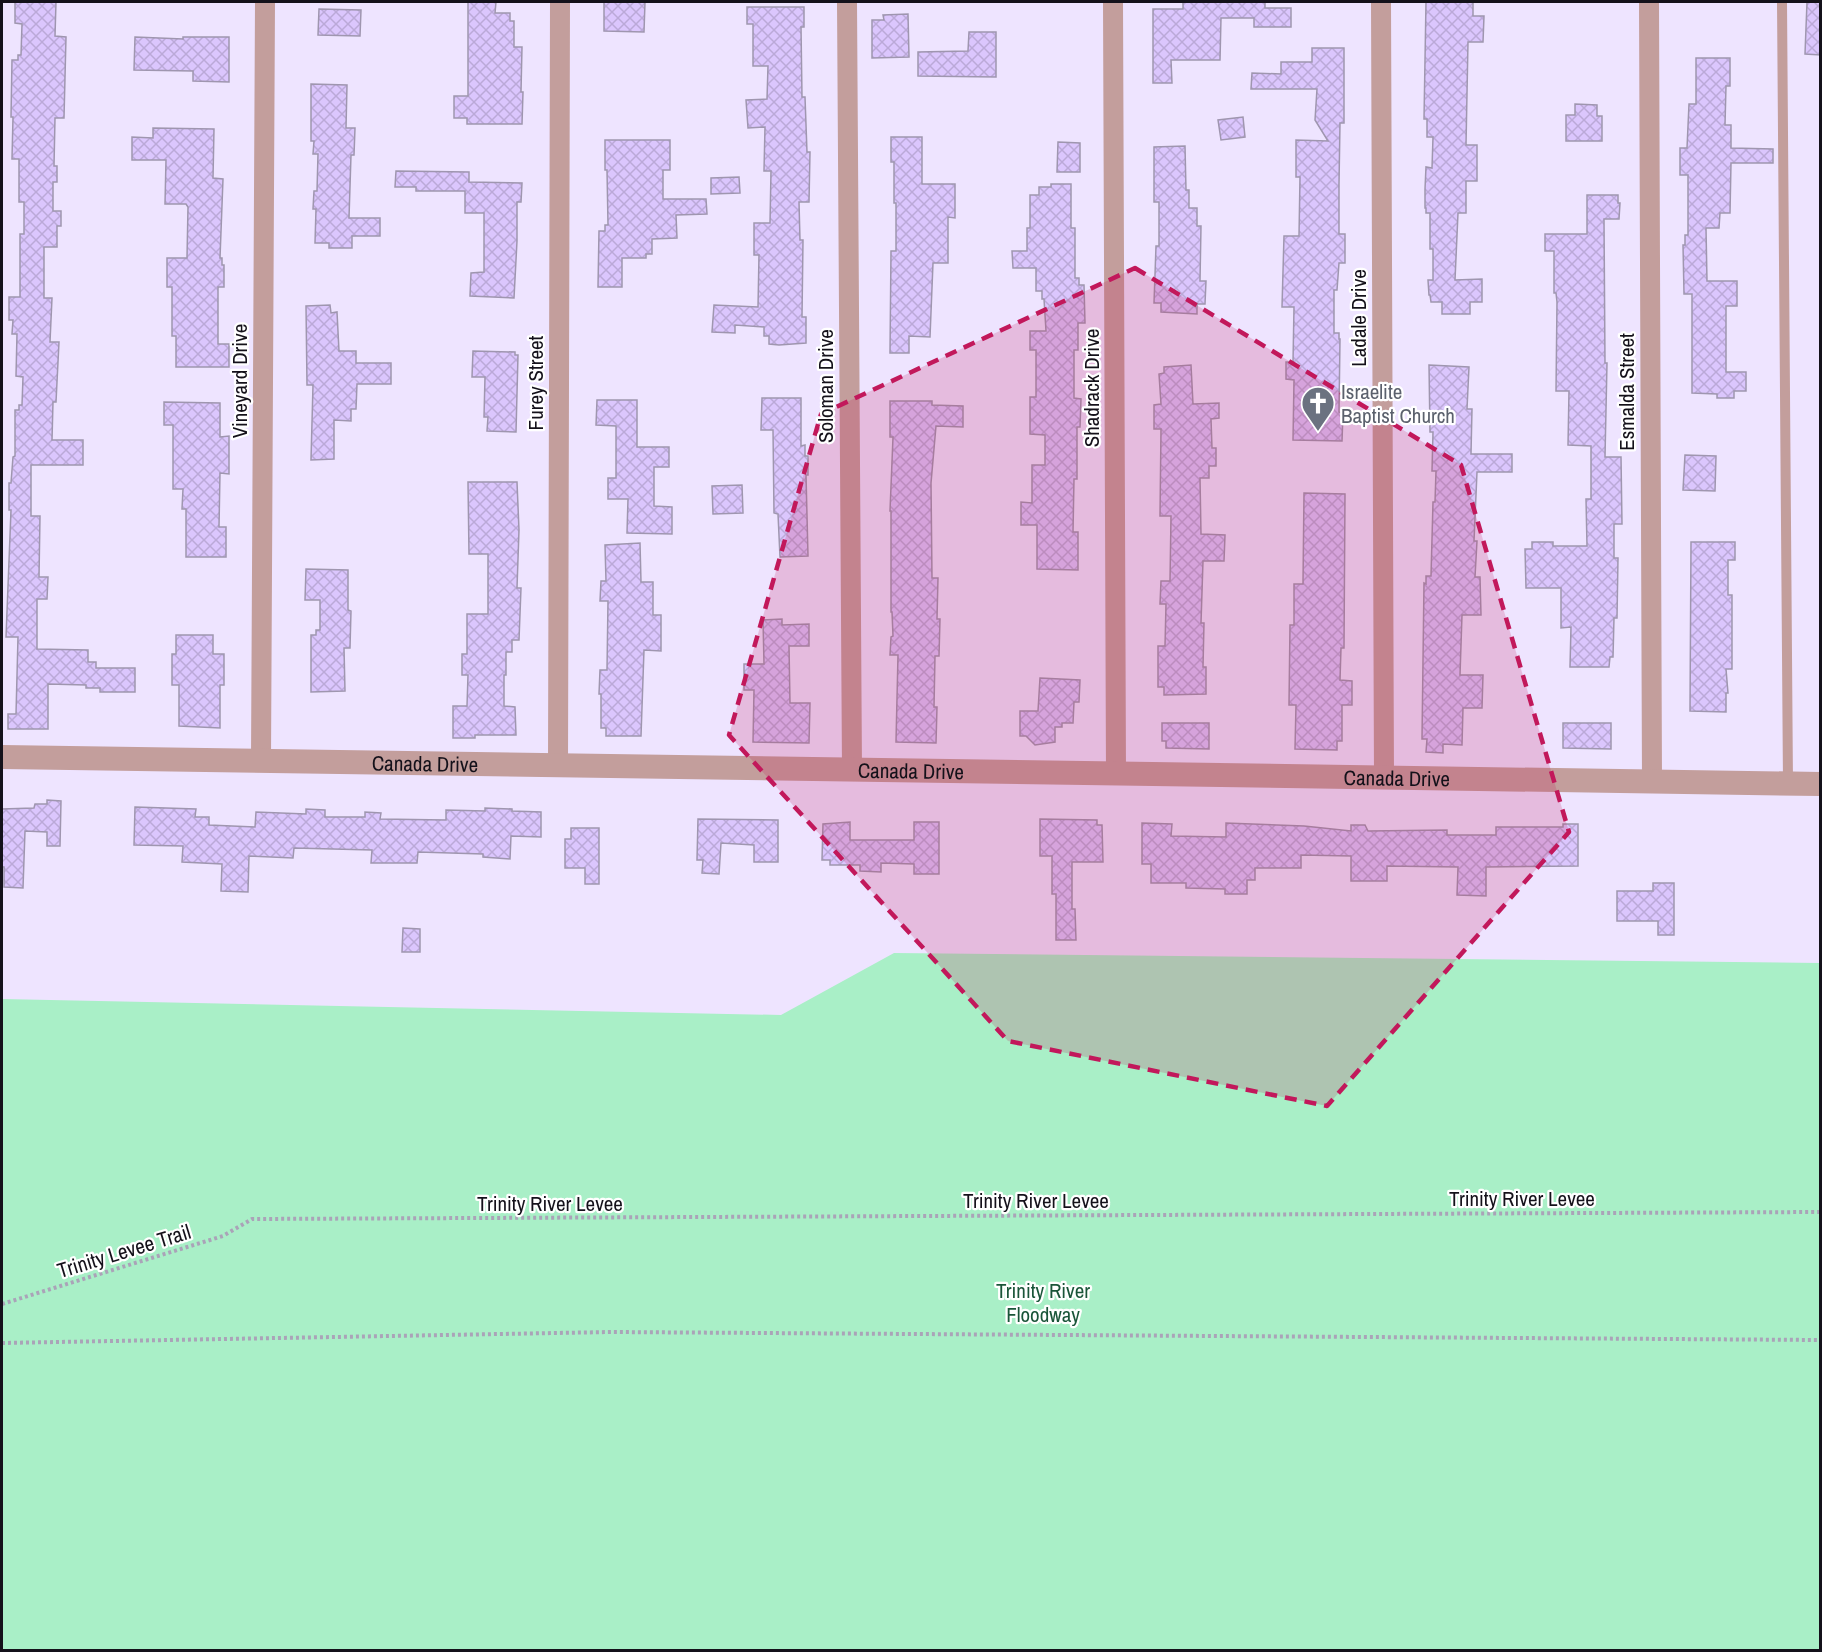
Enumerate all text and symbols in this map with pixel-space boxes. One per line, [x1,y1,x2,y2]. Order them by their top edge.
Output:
street label: Ladale Drive [1344,269,1373,367]
street label: Vineyard Drive [225,324,254,438]
street label: Soloman Drive [811,329,840,443]
street label: Shadrack Drive [1077,329,1106,447]
street label: Esmalda Street [1612,333,1641,451]
street label: Furey Street [521,335,550,430]
place label: Israelite Baptist Church [1341,377,1455,430]
church icon: Israelite Baptist Church [1300,385,1336,432]
street label: Canada Drive [372,748,478,779]
street label: Canada Drive [858,755,964,786]
street label: Canada Drive [1343,762,1450,793]
street label: Trinity River Levee [1449,1184,1595,1213]
street label: Trinity River Levee [963,1186,1109,1215]
street label: Trinity River Levee [477,1189,623,1218]
street label: Trinity Levee Trail [54,1217,194,1285]
park label: Trinity River Floodway [996,1276,1090,1329]

